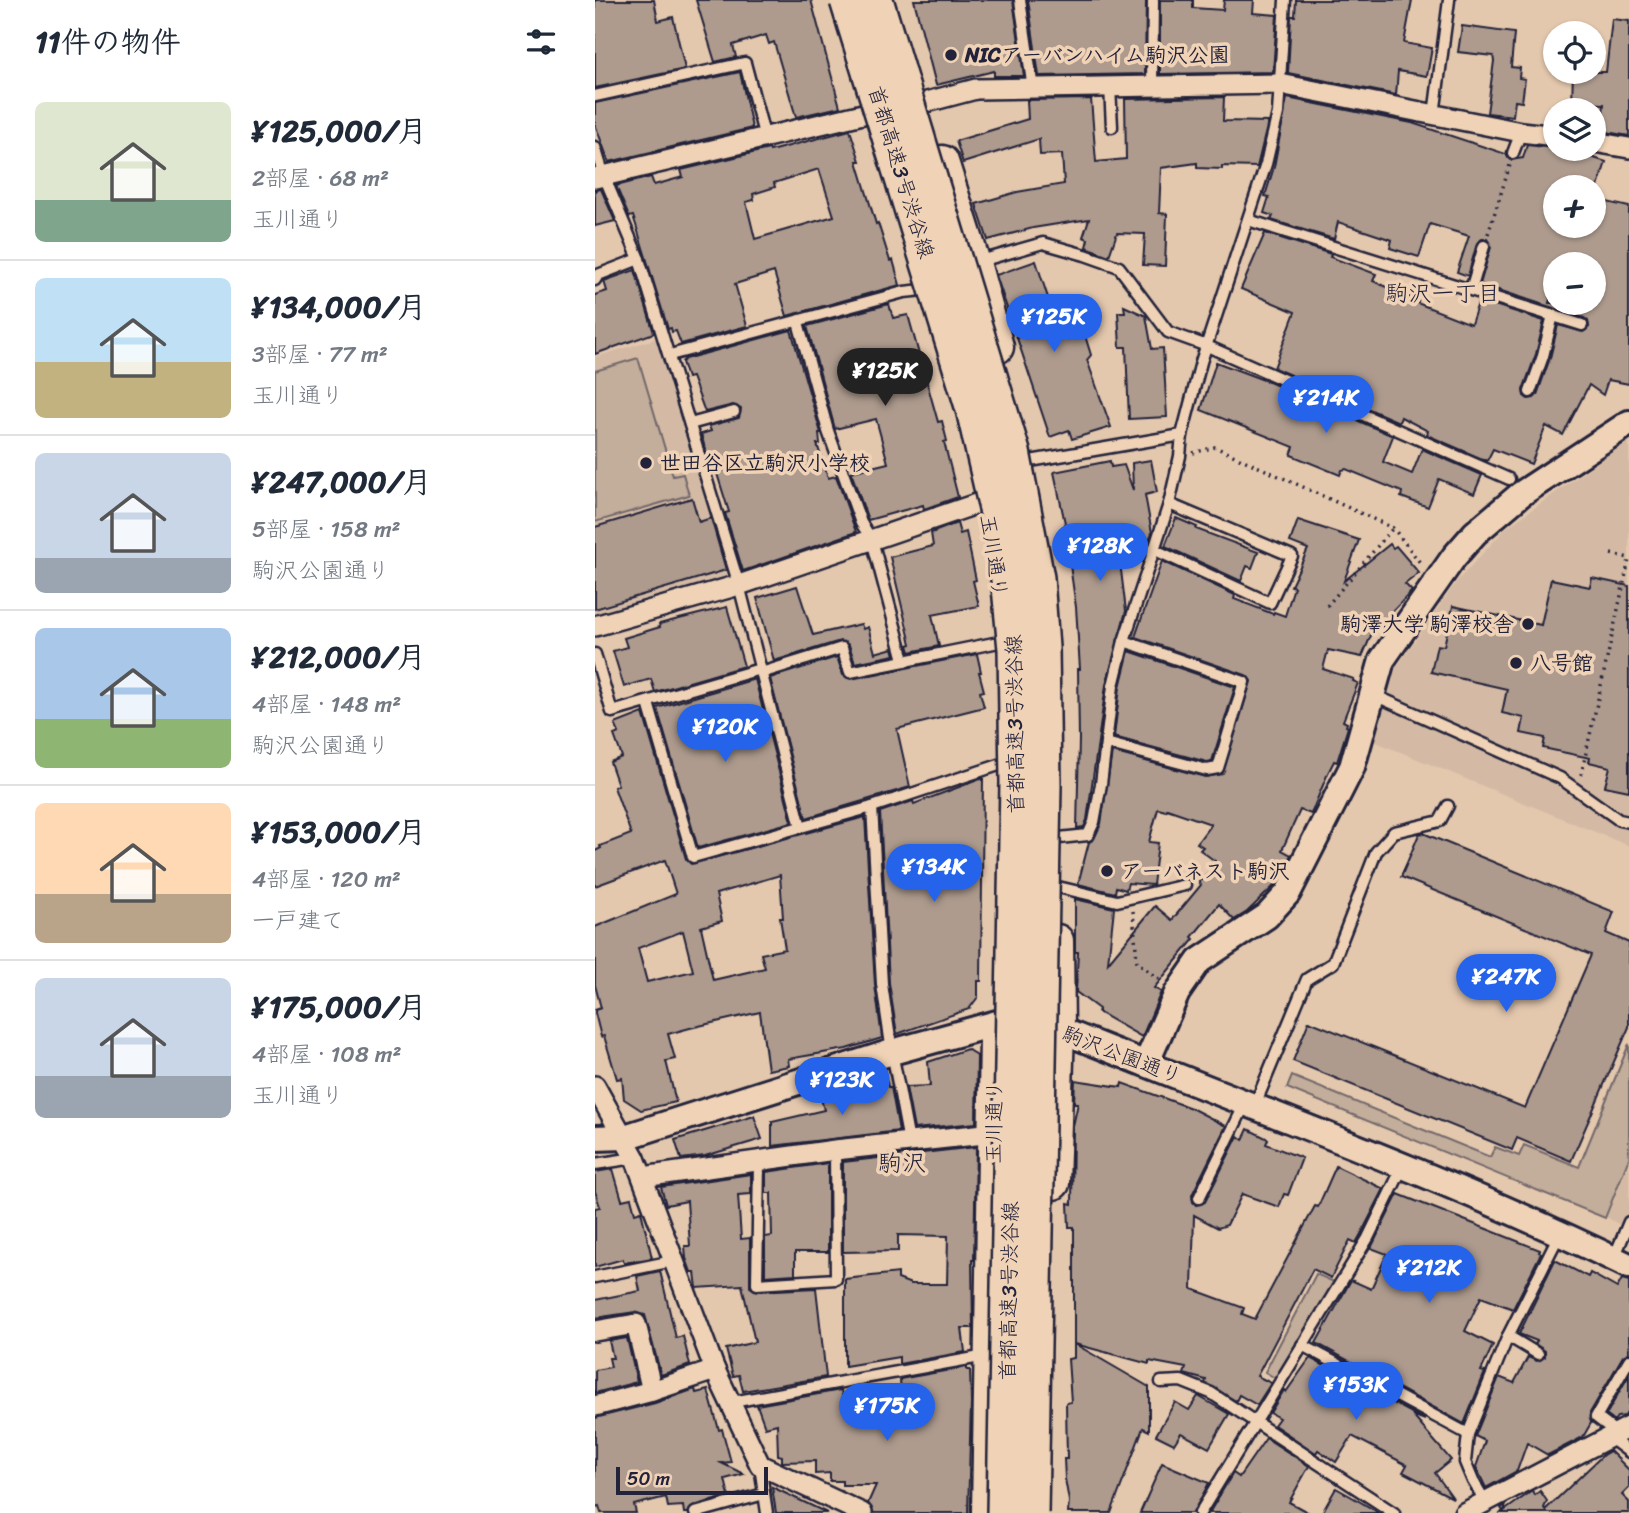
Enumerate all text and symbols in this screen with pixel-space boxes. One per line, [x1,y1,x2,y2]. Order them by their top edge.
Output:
text: 11件の物件 [35,15,181,69]
map controls [1543,21,1606,315]
button: locate [1543,21,1606,84]
icon: filters [522,23,560,61]
place label: NICアーバンハイム駒沢公園 [964,36,1229,74]
marker: NICアーバンハイム駒沢公園 [943,47,959,63]
street label: 首都高速3号渋谷線 [857,81,945,263]
button: layers [1543,98,1606,161]
text: ¥125,000/月 [252,104,427,158]
icon: home [91,130,175,214]
text: 2部屋 · 68 m² [252,158,389,199]
button: + [1543,175,1606,238]
text: 玉川通り [252,199,344,240]
button: − [1543,252,1606,315]
district label: 駒沢一丁目 [1386,273,1501,314]
text: ¥134,000/月 [252,280,427,334]
pin: ¥125K [1005,294,1103,354]
text: ¥125K [1022,296,1086,337]
icon: home [91,306,175,390]
text: 3部屋 · 77 m² [252,334,388,375]
pin: ¥125K [836,348,934,408]
text: ¥125K [853,350,917,391]
text: 玉川通り [252,375,344,416]
pin: ¥214K [1277,376,1375,435]
text: ¥214K [1294,377,1358,418]
place label: 世田谷区立駒沢小学校 [660,444,870,482]
text: ¥247,000/月 [252,455,432,509]
marker: 世田谷区立駒沢小学校 [638,455,654,471]
icon: home [91,481,175,565]
text: 5部屋 · 158 m² [252,509,401,550]
street label: 玉川通り [969,512,1019,600]
pin: ¥128K [1051,524,1149,583]
text: ¥128K [1068,525,1132,566]
text: 駒沢公園通り [252,550,390,591]
place label: 駒澤大学 駒澤校舎 [1341,605,1514,643]
marker: 駒澤大学 駒澤校舎 [1520,616,1536,632]
text: ¥212,000/月 [252,630,426,684]
street label: 首都高速3号渋谷線 [994,634,1036,814]
place label: 八号館 [1530,644,1593,682]
marker: 八号館 [1508,655,1524,671]
icon: home [91,656,175,740]
text: 4部屋 · 148 m² [252,684,401,725]
pin: ¥120K [676,704,774,764]
text: ¥120K [693,706,757,747]
text: 駒沢公園通り [252,725,390,766]
text: ¥153,000/月 [252,805,426,859]
icon: home [91,831,175,915]
pin: ¥134K [885,844,983,904]
text: ¥134K [902,846,966,887]
place label: アーバネスト駒沢 [1121,852,1289,890]
text: 4部屋 · 120 m² [252,859,401,900]
marker: アーバネスト駒沢 [1099,863,1115,879]
text: 一戸建て [252,900,344,941]
pin: ¥247K [1457,954,1555,1014]
text: ¥247K [1472,956,1540,997]
text: ¥175,000/月 [252,980,427,1034]
icon: home [91,1006,175,1090]
street label: 駒沢公園通り [1056,1015,1188,1095]
text: 4部屋 · 108 m² [252,1034,401,1075]
pin: ¥123K [793,1058,891,1117]
text: ¥123K [811,1059,873,1100]
text: 玉川通り [252,1075,344,1116]
street label: 玉川通り [974,1080,1014,1164]
district label: 駒沢 [878,1142,926,1184]
street label: 首都高速3号渋谷線 [988,1201,1030,1381]
pin: ¥212K [1380,1246,1478,1305]
text: ¥212K [1397,1247,1461,1288]
pin: ¥153K [1307,1362,1405,1422]
text: ¥153K [1324,1364,1388,1405]
pin: ¥175K [838,1384,936,1443]
text: ¥175K [855,1385,919,1426]
text: 50 m [627,1462,670,1495]
scale bar [616,1464,768,1496]

